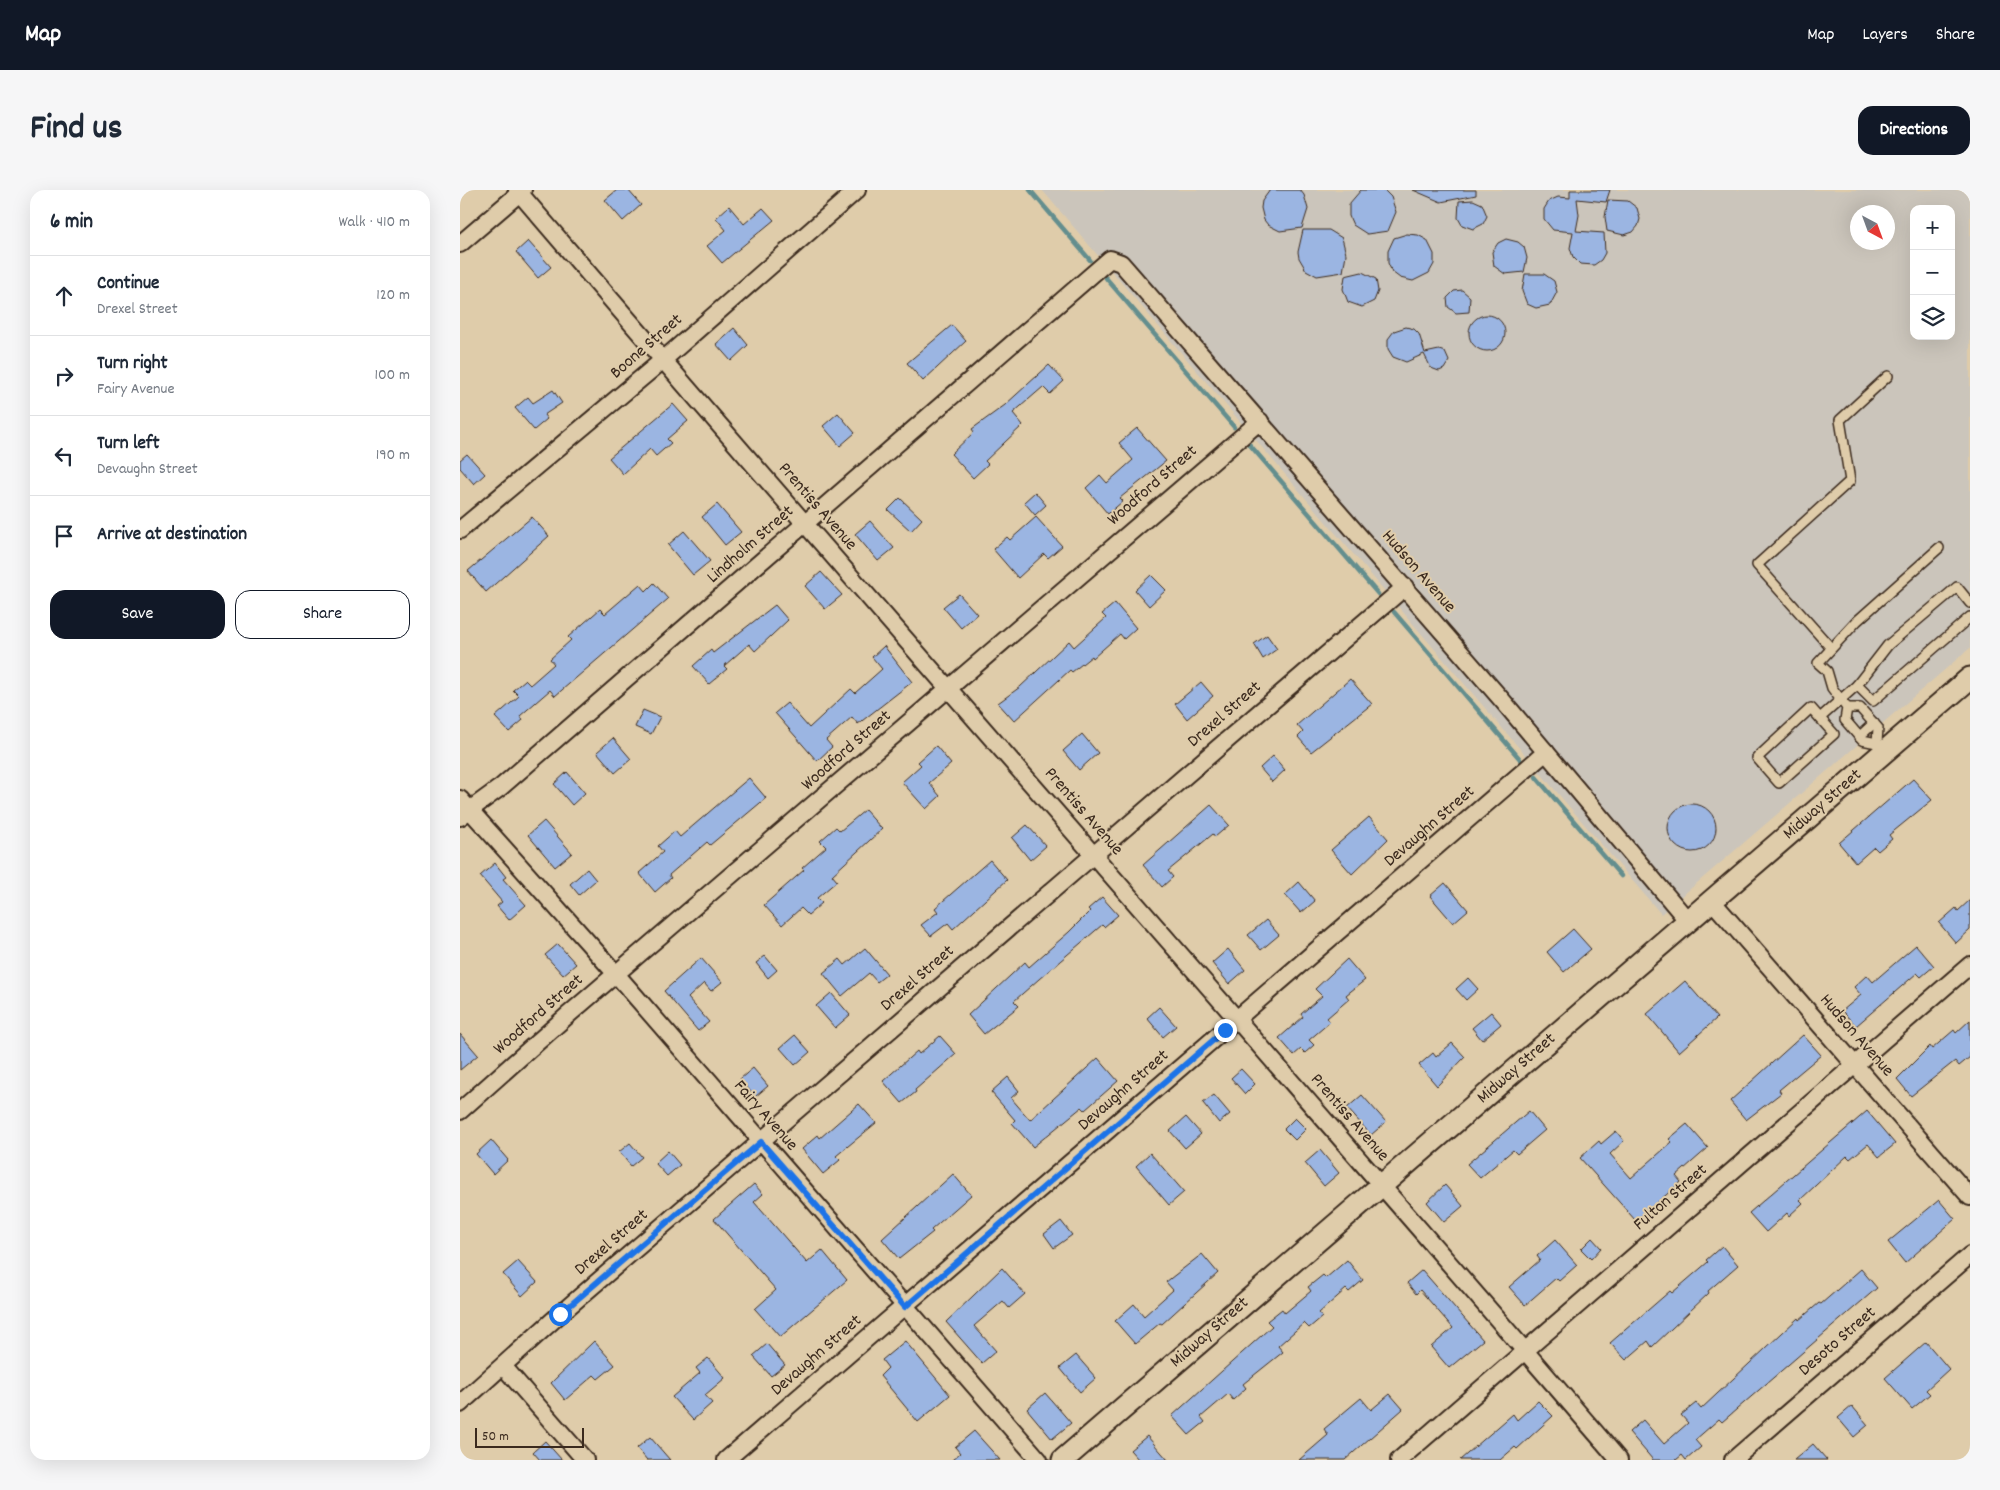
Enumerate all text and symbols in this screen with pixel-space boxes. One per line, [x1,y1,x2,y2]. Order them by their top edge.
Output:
text: Map [25,18,61,52]
text: Map [1807,23,1834,48]
text: Layers [1862,23,1908,48]
text: Share [1936,23,1975,48]
text: Find us [30,105,122,155]
button: Directions [1858,106,1970,155]
north arrow [1850,205,1895,250]
map controls [1910,205,1955,340]
button: + [1910,205,1955,250]
text: 6 min [50,208,93,238]
text: Walk · 410 m [338,211,410,234]
button: − [1910,250,1955,295]
text: Continue [97,271,159,298]
icon: ahead [50,282,78,310]
text: 120 m [376,284,410,307]
button: layers [1910,295,1955,340]
text: Drexel Street [97,298,178,321]
street label: Boone Street [605,308,689,386]
text: Turn right [97,351,168,378]
icon: right [50,362,78,390]
text: 100 m [374,364,410,387]
text: Fairy Avenue [97,378,174,401]
text: Turn left [97,431,160,458]
street label: Woodford Street [1102,440,1204,532]
icon: left [50,442,78,470]
text: 190 m [376,444,410,467]
street label: Prentiss Avenue [772,457,862,557]
text: Devaughn Street [97,458,198,481]
street label: Lindholm Street [702,500,800,590]
icon: arrive [50,522,78,550]
text: Arrive at destination [97,522,247,549]
street label: Hudson Avenue [1375,525,1461,619]
button: Save [50,590,225,639]
button: Share [235,590,410,639]
street label: Drexel Street [1183,676,1268,754]
street label: Woodford Street [796,705,898,797]
street label: Prentiss Avenue [1038,762,1128,862]
street label: Midway Street [1778,763,1868,846]
street label: Devaughn Street [1379,780,1481,874]
street label: Drexel Street [876,940,961,1018]
street label: Woodford Street [488,969,590,1061]
street label: Hudson Avenue [1813,989,1899,1083]
route end [1214,1019,1237,1042]
street label: Midway Street [1472,1027,1562,1110]
street label: Devaughn Street [1073,1044,1175,1138]
street label: Prentiss Avenue [1304,1068,1394,1168]
street label: Fairy Avenue [727,1075,803,1157]
street label: Fulton Street [1628,1159,1714,1237]
street label: Drexel Street [570,1204,655,1282]
street label: Midway Street [1165,1291,1255,1374]
street label: Desoto Street [1794,1301,1882,1383]
route start [549,1303,572,1326]
street label: Devaughn Street [766,1309,868,1403]
scale bar [475,1425,584,1448]
text: 50 m [482,1427,509,1447]

